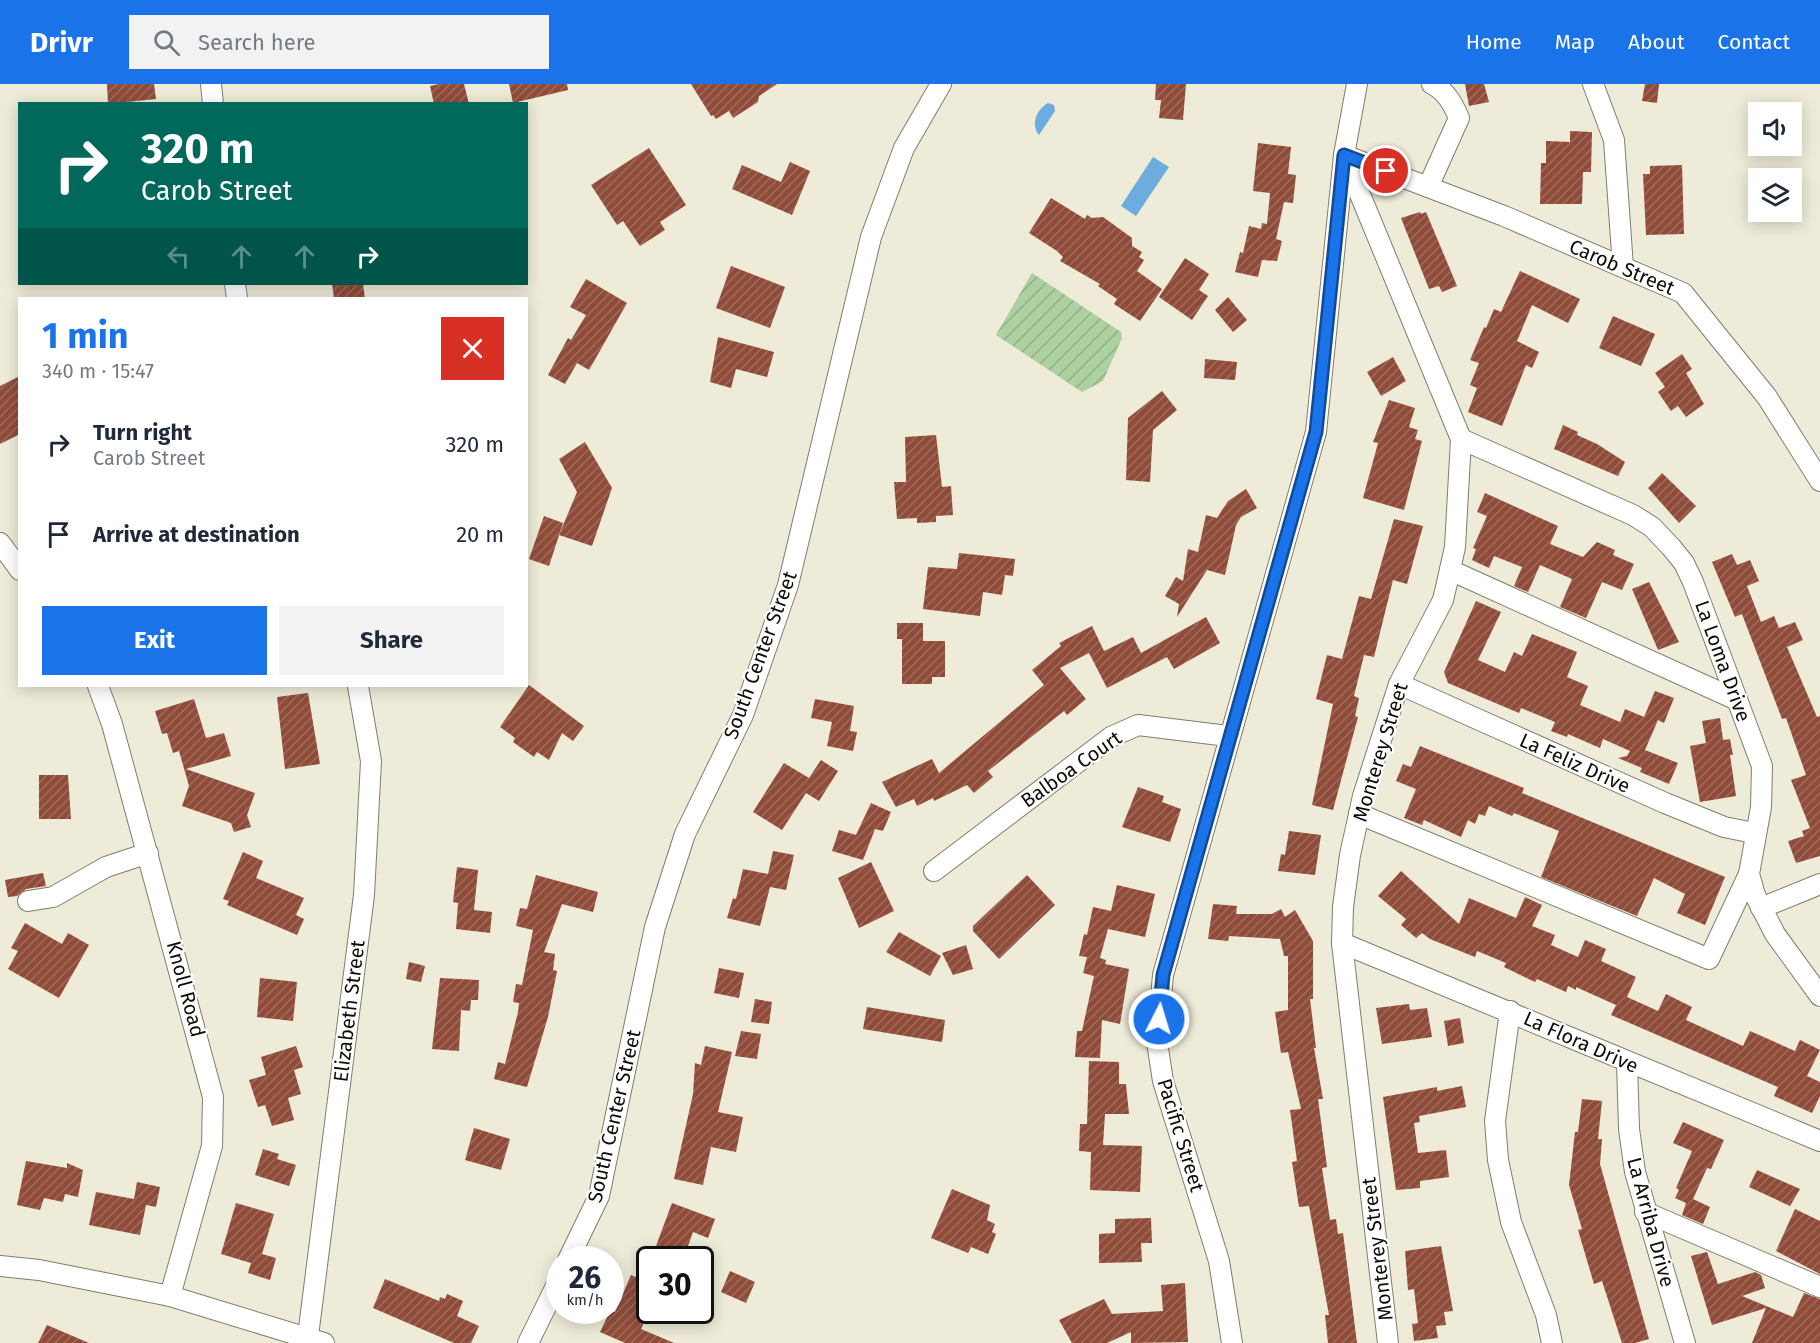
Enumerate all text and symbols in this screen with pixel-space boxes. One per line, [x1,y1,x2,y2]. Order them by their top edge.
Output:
search box [129,15,549,69]
text: Drivr [30,26,93,59]
icon: search [150,26,183,59]
text: Search here [198,29,315,56]
text: Home [1466,29,1522,55]
text: Map [1555,29,1595,55]
text: About [1628,29,1685,55]
text: Contact [1718,29,1790,55]
map controls [1748,102,1802,222]
button: sound [1748,102,1802,156]
text: 320 m [141,124,254,174]
icon: right [42,126,120,204]
pin [1360,145,1411,196]
icon: arrive [1369,154,1402,187]
button: layers [1748,168,1802,222]
text: Carob Street [141,175,292,207]
street label: Carob Street [1566,234,1679,300]
icon: left [162,240,195,273]
icon: ahead [225,240,258,273]
icon: ahead [288,240,321,273]
icon: right [351,240,384,273]
text: 1 min [42,314,129,358]
button: close [441,317,504,380]
text: 340 m · 15:47 [42,359,154,383]
text: Turn right [93,419,192,446]
icon: right [42,428,75,461]
text: 320 m [445,431,504,458]
text: Carob Street [93,446,205,470]
icon: arrive [42,518,75,551]
text: Arrive at destination [93,521,300,548]
text: 20 m [456,521,504,548]
street label: South Center Street [718,567,802,742]
street label: La Loma Drive [1690,597,1756,725]
button: Exit [42,606,267,675]
button: Share [279,606,504,675]
street label: Monterey Street [1347,679,1413,824]
street label: Balboa Court [1016,725,1127,812]
street label: La Feliz Drive [1516,728,1634,798]
street label: Knoll Road [162,938,210,1040]
street label: Elizabeth Street [328,938,370,1083]
position arrow [1127,987,1191,1051]
street label: La Flora Drive [1520,1006,1642,1078]
street label: South Center Street [582,1026,646,1205]
street label: Pacific Street [1152,1075,1210,1195]
street label: La Arriba Drive [1622,1155,1680,1289]
street label: Monterey Street [1356,1175,1398,1322]
speed limit sign: 30 [636,1246,714,1324]
text: 26 [569,1260,601,1296]
text: km/h [566,1291,604,1309]

